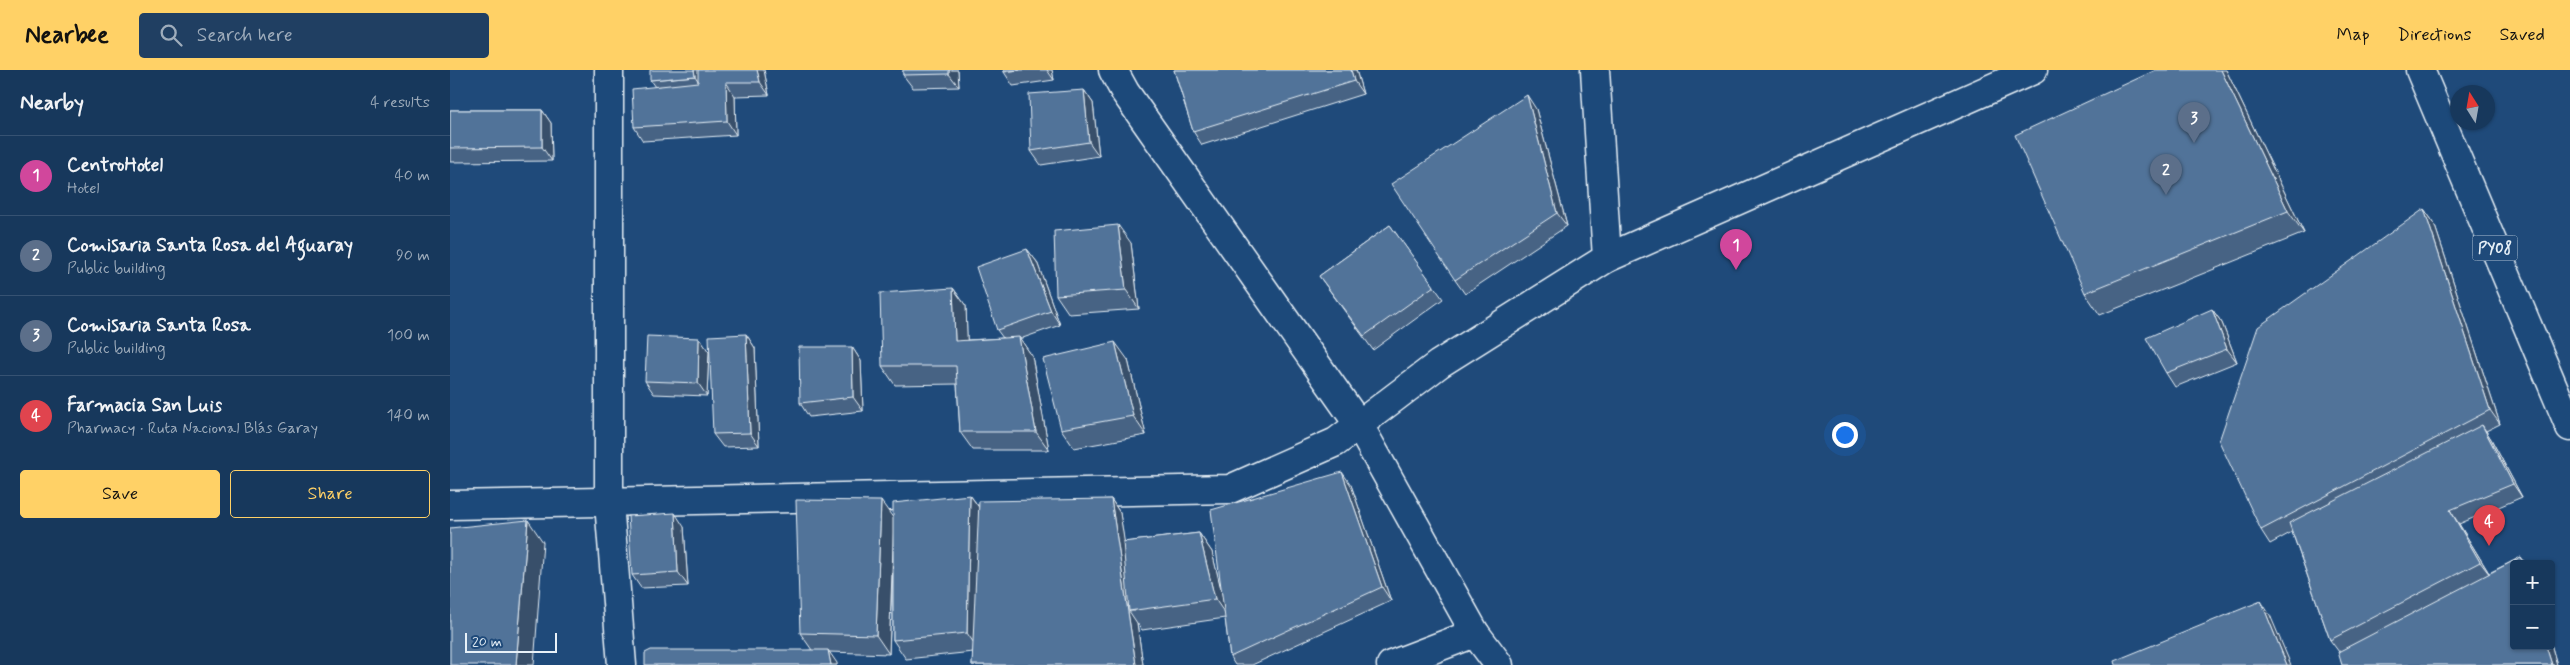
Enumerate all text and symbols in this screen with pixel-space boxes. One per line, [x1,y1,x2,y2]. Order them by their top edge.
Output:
search box [139,13,489,58]
text: Nearbee [25,20,109,51]
icon: search [157,21,185,49]
text: Search here [197,23,293,48]
text: Map [2337,23,2370,47]
text: Directions [2398,23,2472,47]
text: Saved [2500,23,2545,47]
north arrow [2450,85,2495,130]
text: Nearby [20,89,84,117]
text: 4 results [370,92,430,113]
pin: 3 [2178,102,2210,143]
text: CentroHotel [67,153,163,178]
pin: 2 [2150,154,2182,195]
text: 1 [32,165,40,186]
text: 40 m [394,165,430,186]
text: Hotel [67,178,100,199]
pin: 1 [1720,229,1752,270]
text: Comisaria Santa Rosa del Aguaray [67,233,353,258]
road number: PY08 [2472,236,2518,260]
text: 2 [32,245,40,266]
text: 90 m [396,245,430,266]
text: Public building [67,258,166,279]
text: Comisaria Santa Rosa [67,313,251,338]
text: 3 [32,325,40,346]
text: 100 m [387,325,430,346]
text: Public building [67,338,166,359]
text: Farmacia San Luis [67,393,222,418]
text: 4 [31,405,41,426]
text: 140 m [386,405,430,426]
text: Pharmacy · Ruta Nacional Blás Garay [67,418,318,439]
your location [1832,422,1858,448]
button: Save [20,470,220,518]
button: Share [230,470,430,518]
pin: 4 [2473,505,2505,546]
map controls [2510,560,2555,650]
button: + [2510,560,2555,605]
button: − [2510,605,2555,650]
scale bar [465,630,558,653]
text: 20 m [472,633,502,651]

